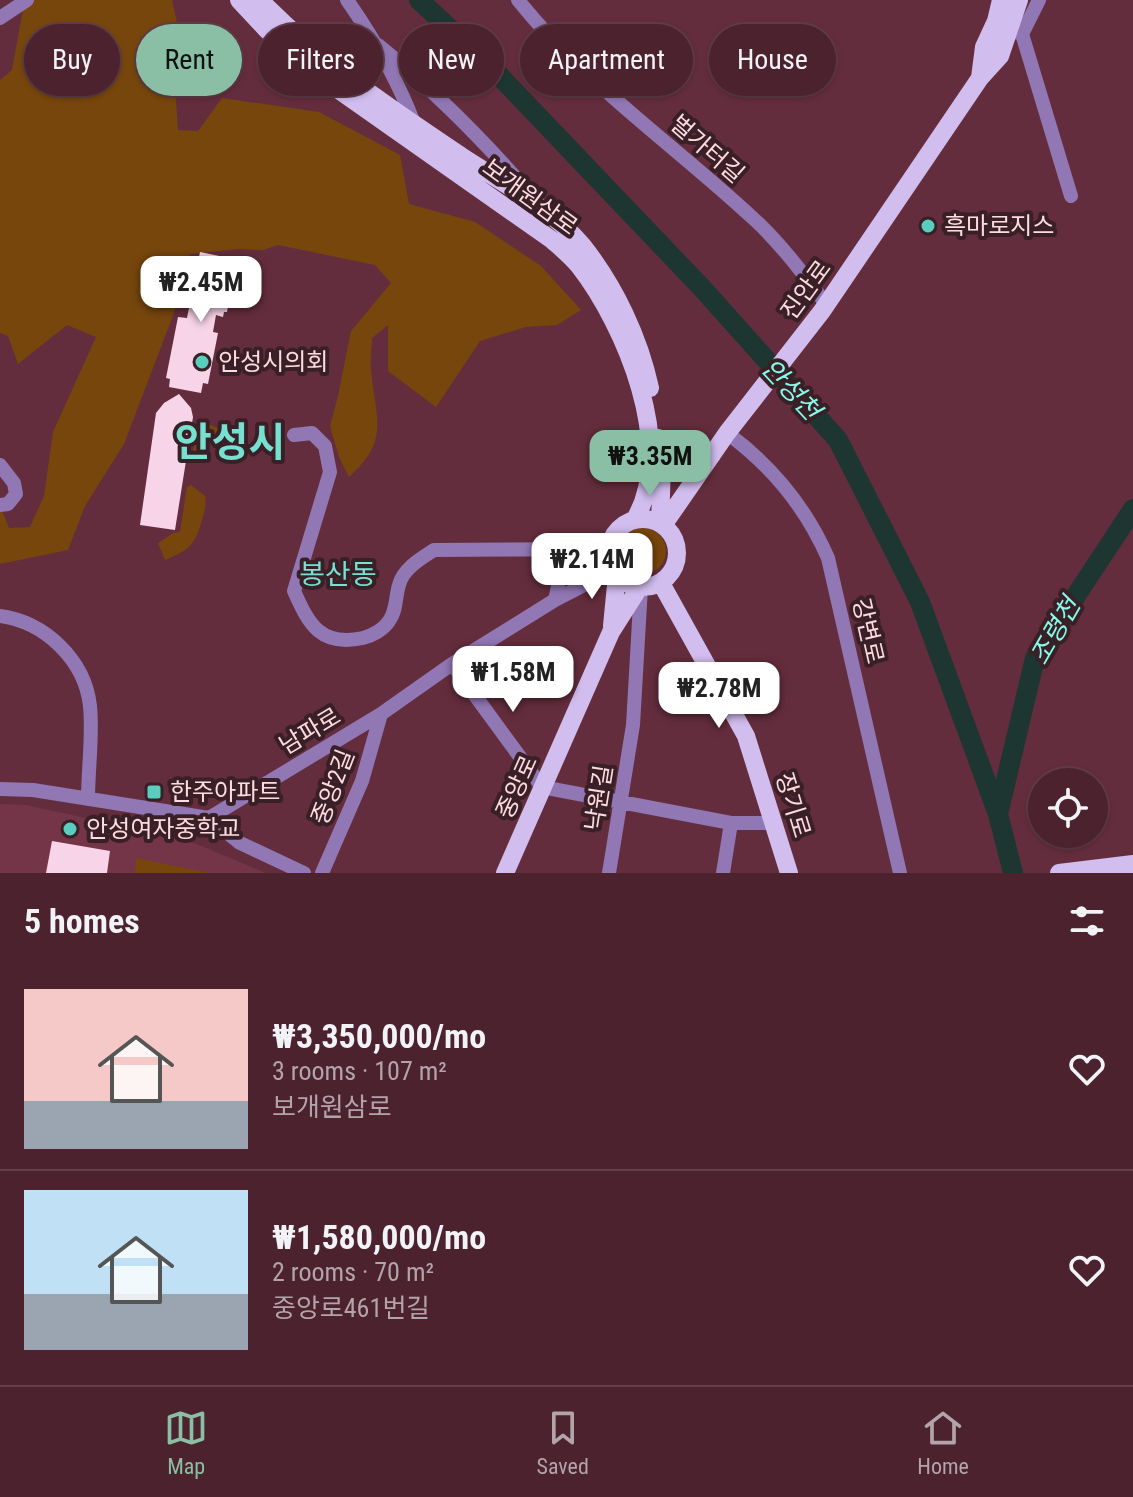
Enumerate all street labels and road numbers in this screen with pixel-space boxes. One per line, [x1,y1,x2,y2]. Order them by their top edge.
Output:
street label: 벌가터길 [664,109,750,189]
street label: 보개원삼로 [477,153,583,241]
street label: 진안로 [775,255,837,325]
street label: 강변로 [847,596,889,666]
street label: 남파로 [274,702,346,760]
street label: 중앙2길 [306,746,360,828]
street label: 중앙로 [491,751,543,823]
street label: 낙원길 [580,763,618,833]
street label: 장기로 [770,769,816,841]

